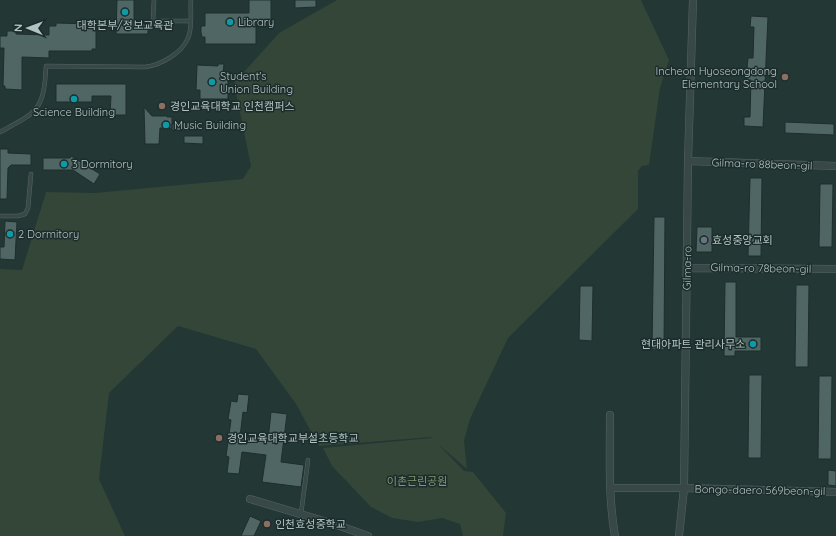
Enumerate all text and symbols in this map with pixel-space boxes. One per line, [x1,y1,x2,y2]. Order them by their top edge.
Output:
marker: 대학본부/정보교육관 [120,7,130,17]
north arrow [8,8,48,48]
place label: Library [238,15,274,29]
marker: Library [225,17,235,27]
place label: 대학본부/정보교육관 [77,18,173,32]
text: N [11,24,25,32]
place label: Incheon Hyoseongdong Elementary School [655,64,777,91]
place label: Student's Union Building [220,69,293,96]
marker: Incheon Hyoseongdong Elementary School [780,72,790,82]
marker: Student's Union Building [207,77,217,87]
marker: Science Building [69,94,79,104]
place label: 경인교육대학교 인천캠퍼스 [170,99,294,113]
marker: 경인교육대학교 인천캠퍼스 [157,101,167,111]
place label: Science Building [33,105,115,119]
place label: Music Building [174,118,246,132]
marker: Music Building [161,120,171,130]
street label: Gilma-ro 88beon-gil [711,155,813,173]
place label: 3 Dormitory [72,157,133,171]
marker: 3 Dormitory [59,159,69,169]
place label: 2 Dormitory [18,227,79,241]
marker: 2 Dormitory [5,229,15,239]
place label: 효성중앙교회 [712,233,773,247]
marker: 효성중앙교회 [699,235,709,245]
street label: Gilma-ro [680,245,694,290]
street label: Gilma-ro 78beon-gil [711,260,811,276]
place label: 현대아파트 관리사무소 [641,337,745,351]
marker: 현대아파트 관리사무소 [748,339,758,349]
place label: 경인교육대학교부설초등학교 [227,431,359,445]
marker: 경인교육대학교부설초등학교 [214,433,224,443]
park label: 이촌근린공원 [387,474,447,488]
street label: Bongo-daero 569beon-gil [694,482,826,498]
place label: 인천효성중학교 [275,517,346,531]
marker: 인천효성중학교 [262,519,272,529]

